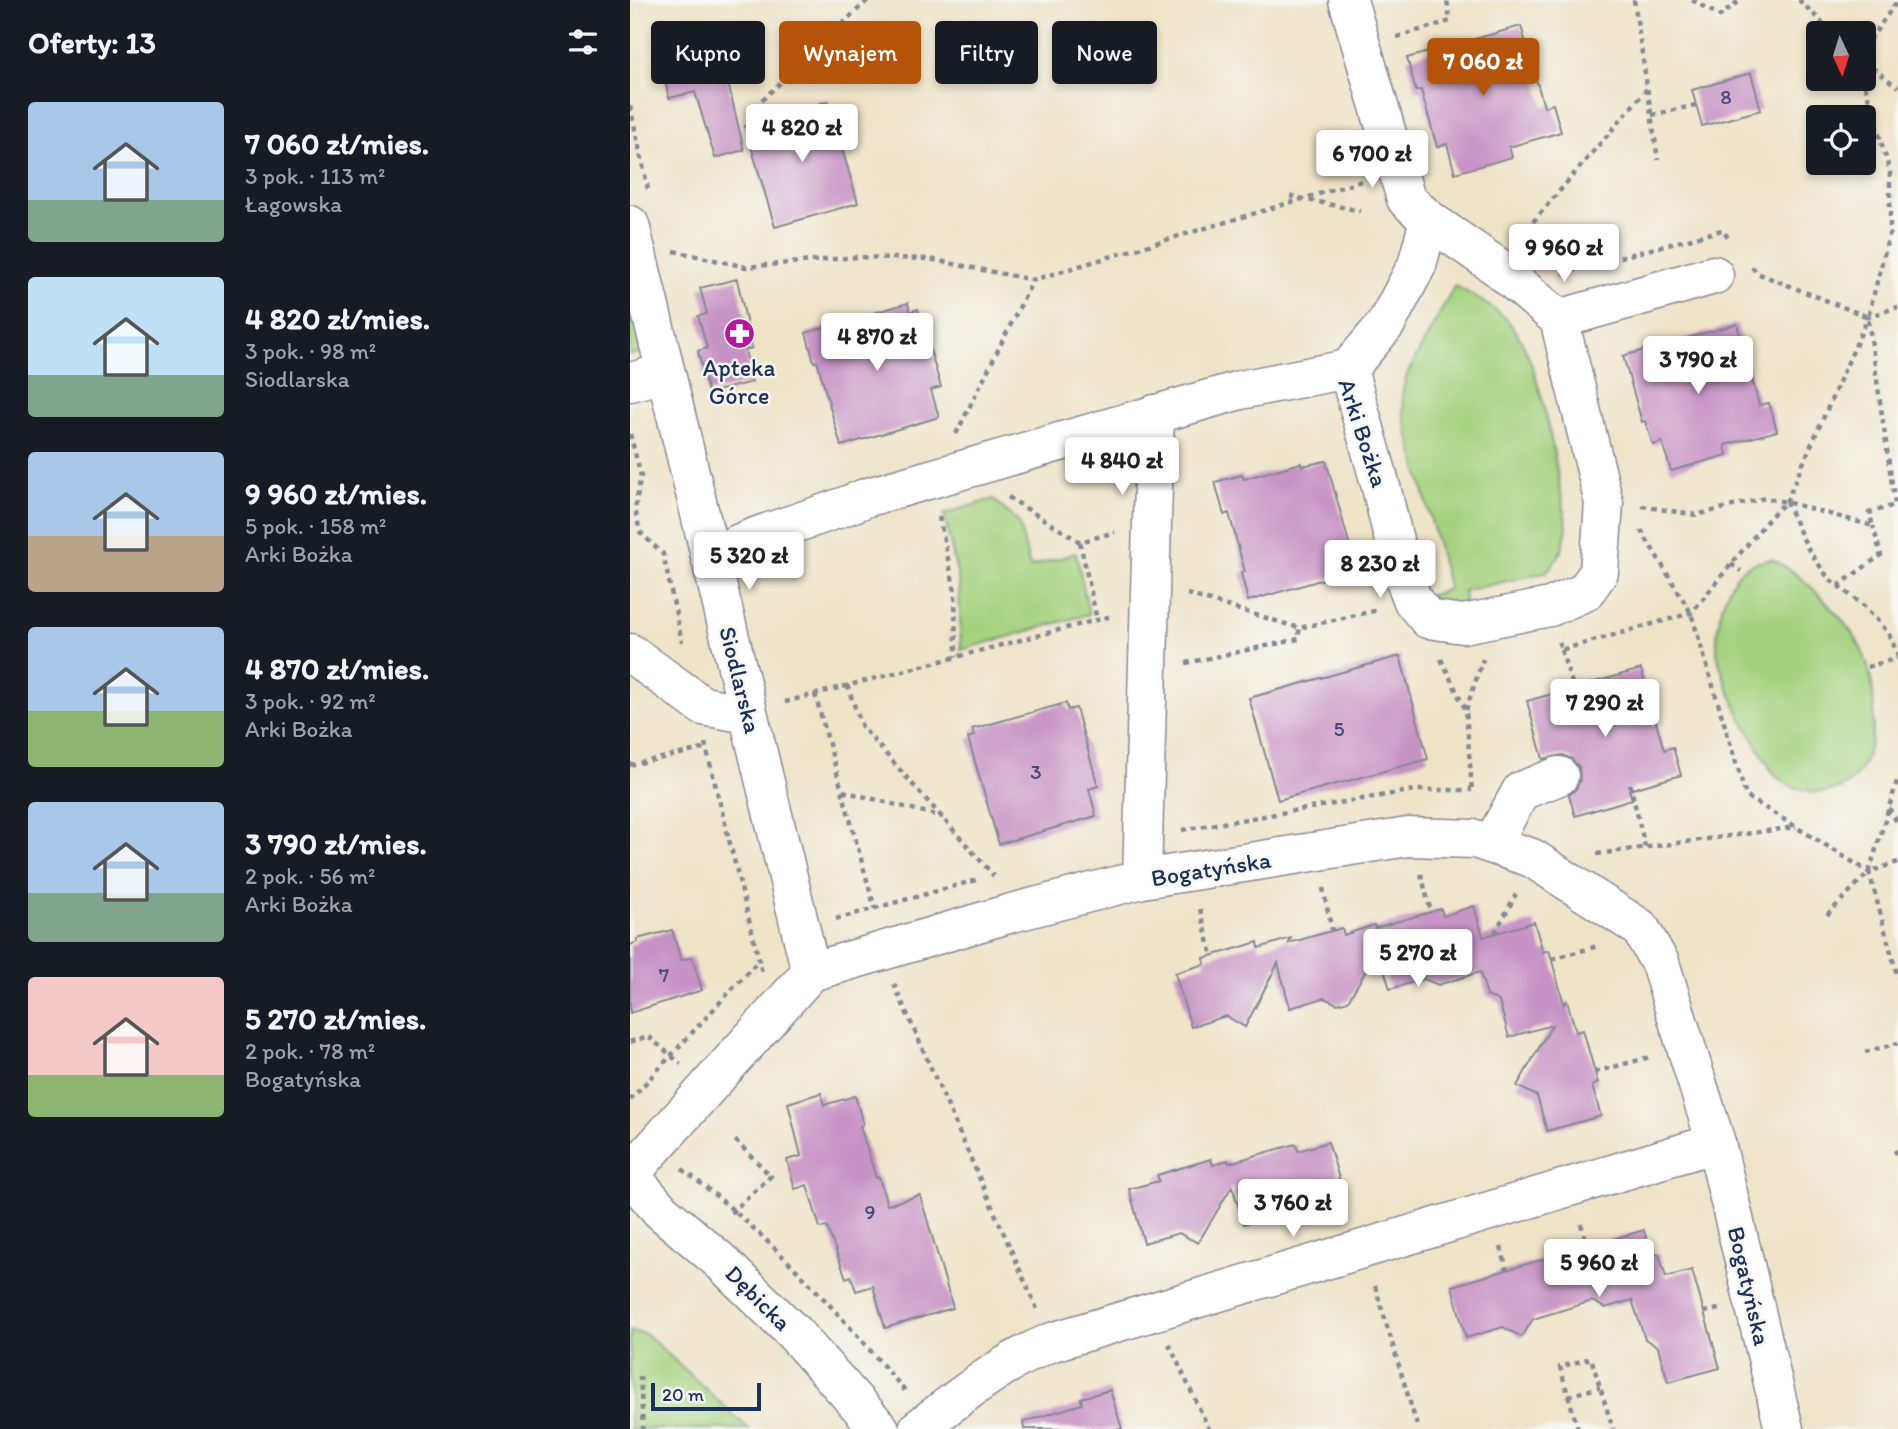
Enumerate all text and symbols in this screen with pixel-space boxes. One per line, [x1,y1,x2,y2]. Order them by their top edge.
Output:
chip: Kupno [651,21,765,84]
chip: Wynajem [779,21,921,84]
chip: Filtry [935,21,1038,84]
chip: Nowe [1052,21,1157,84]
north arrow [1806,21,1876,91]
map controls [1806,21,1876,175]
icon: filters [564,23,602,61]
text: Oferty: 13 [28,24,156,61]
pin: 7 060 zł [1411,38,1555,98]
text: 7 060 zł [1443,47,1523,75]
house number: 8 [1720,84,1732,109]
pin: 4 820 zł [730,104,874,164]
button: locate [1806,105,1876,175]
text: 4 820 zł [762,113,842,141]
text: 7 060 zł/mies. [245,125,429,162]
icon: home [84,130,168,214]
pin: 6 700 zł [1300,130,1444,190]
text: 6 700 zł [1332,139,1412,167]
text: 3 pok. · 113 m² [245,162,385,190]
text: Łagowska [245,190,342,218]
pin: 9 960 zł [1492,224,1636,284]
text: 9 960 zł [1525,233,1603,261]
text: 4 820 zł/mies. [245,300,430,337]
icon: home [84,305,168,389]
pin: 4 870 zł [805,314,949,373]
pharmacy icon: Apteka Górce [722,317,756,351]
text: 4 870 zł [837,322,917,350]
pin: 3 790 zł [1626,336,1770,396]
text: 3 pok. · 98 m² [245,337,376,365]
text: 3 790 zł [1659,345,1737,373]
place label: Apteka Górce [703,353,776,410]
text: Siodlarska [245,365,350,393]
street label: Arki Bożka [1332,375,1395,491]
pin: 4 840 zł [1050,438,1194,497]
text: 4 840 zł [1081,446,1163,474]
text: 9 960 zł/mies. [245,475,427,512]
icon: home [84,480,168,564]
text: 5 pok. · 158 m² [245,512,387,540]
pin: 5 320 zł [677,532,821,592]
text: Arki Bożka [245,540,353,568]
pin: 8 230 zł [1308,540,1452,600]
text: 5 320 zł [710,541,788,569]
text: 8 230 zł [1340,549,1420,577]
street label: Siodlarska [713,623,768,737]
text: 4 870 zł/mies. [245,650,429,687]
icon: home [84,655,168,739]
pin: 7 290 zł [1533,680,1677,739]
text: 3 pok. · 92 m² [245,687,376,715]
text: 7 290 zł [1566,688,1644,716]
text: Arki Bożka [245,715,353,743]
house number: 5 [1333,716,1345,741]
house number: 3 [1030,759,1042,784]
text: 3 790 zł/mies. [245,825,427,862]
icon: home [84,830,168,914]
street label: Bogatyńska [1149,845,1274,892]
text: 2 pok. · 56 m² [245,862,375,890]
text: Arki Bożka [245,890,353,918]
pin: 5 270 zł [1346,930,1490,989]
text: 5 270 zł [1379,938,1457,966]
house number: 7 [659,962,669,987]
text: 5 270 zł/mies. [245,1000,426,1037]
icon: home [84,1005,168,1089]
text: 2 pok. · 78 m² [245,1037,375,1065]
text: Bogatyńska [245,1065,361,1093]
pin: 3 760 zł [1221,1180,1365,1239]
text: 3 760 zł [1254,1188,1332,1216]
house number: 9 [865,1199,875,1224]
street label: Bogatyńska [1722,1224,1777,1349]
pin: 5 960 zł [1527,1240,1671,1299]
text: 5 960 zł [1560,1248,1638,1276]
street label: Dębicka [719,1259,797,1337]
scale bar [651,1380,761,1412]
text: 20 m [662,1383,704,1406]

